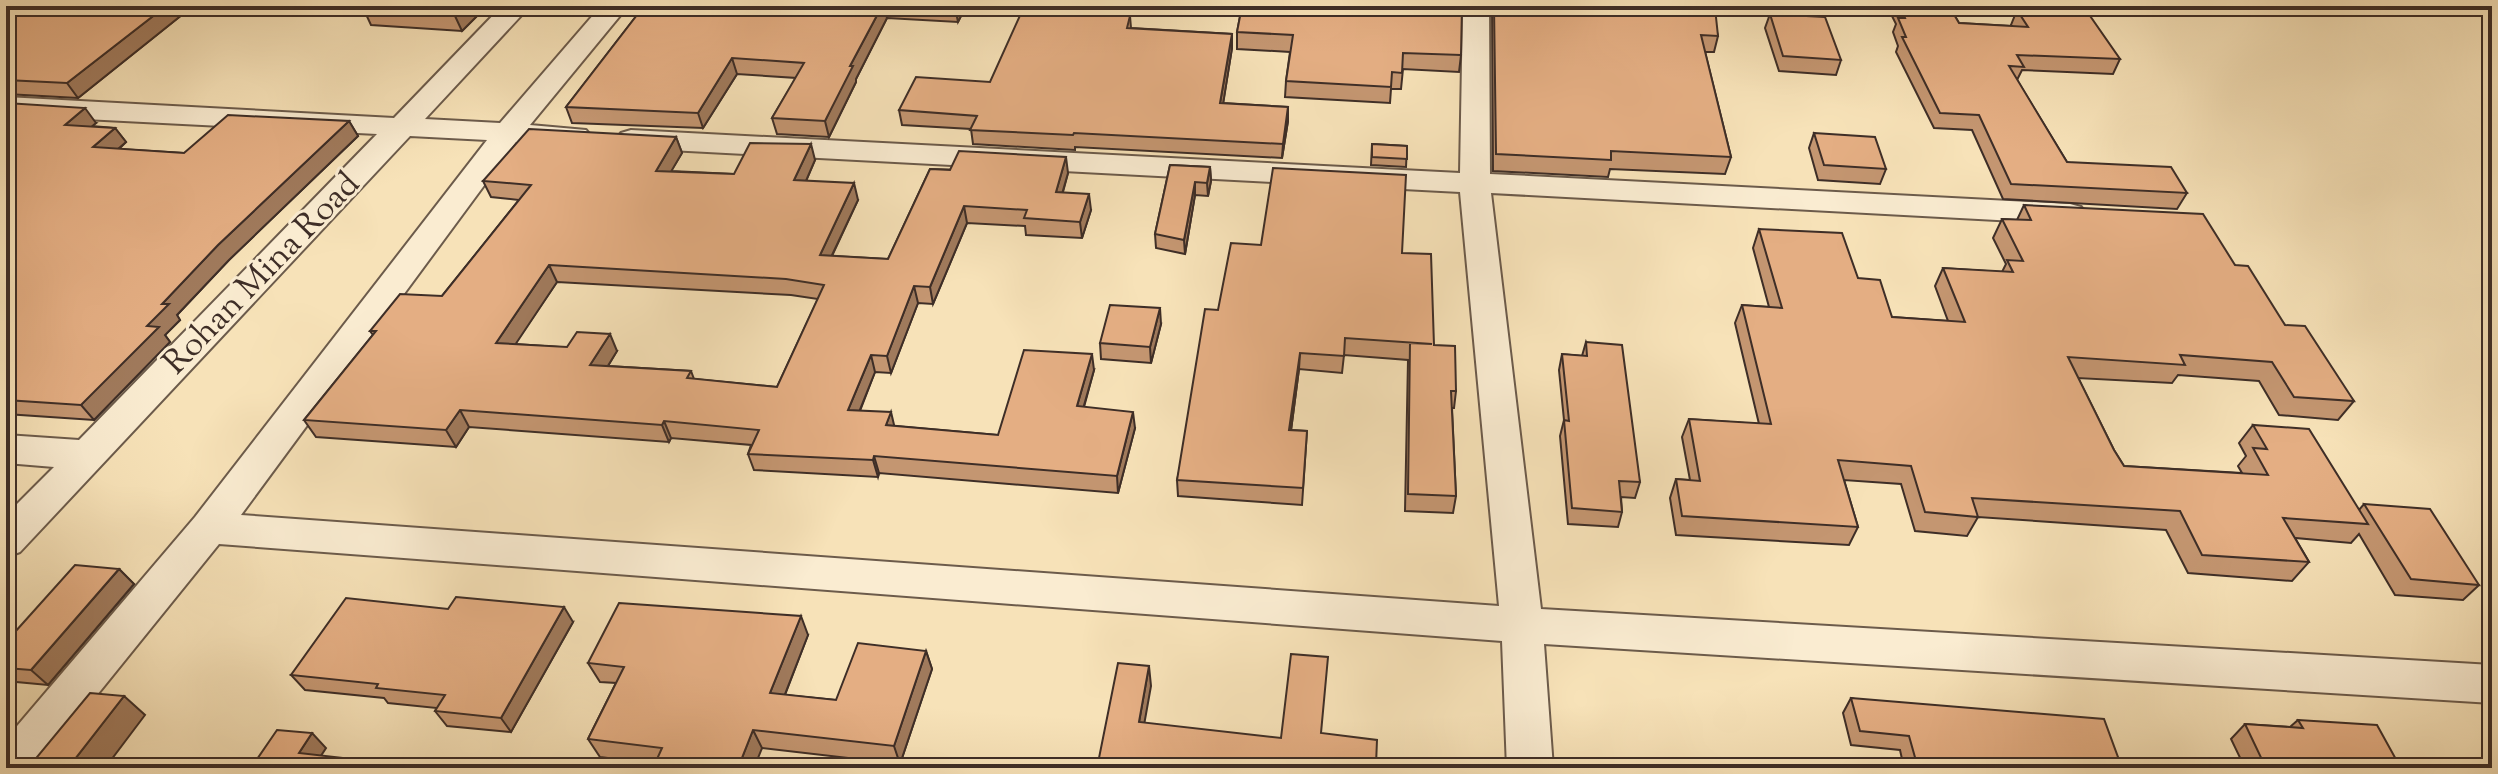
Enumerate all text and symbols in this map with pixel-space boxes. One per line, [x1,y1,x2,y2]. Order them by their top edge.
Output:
street label: Rohan Mina Road [153,162,372,387]

